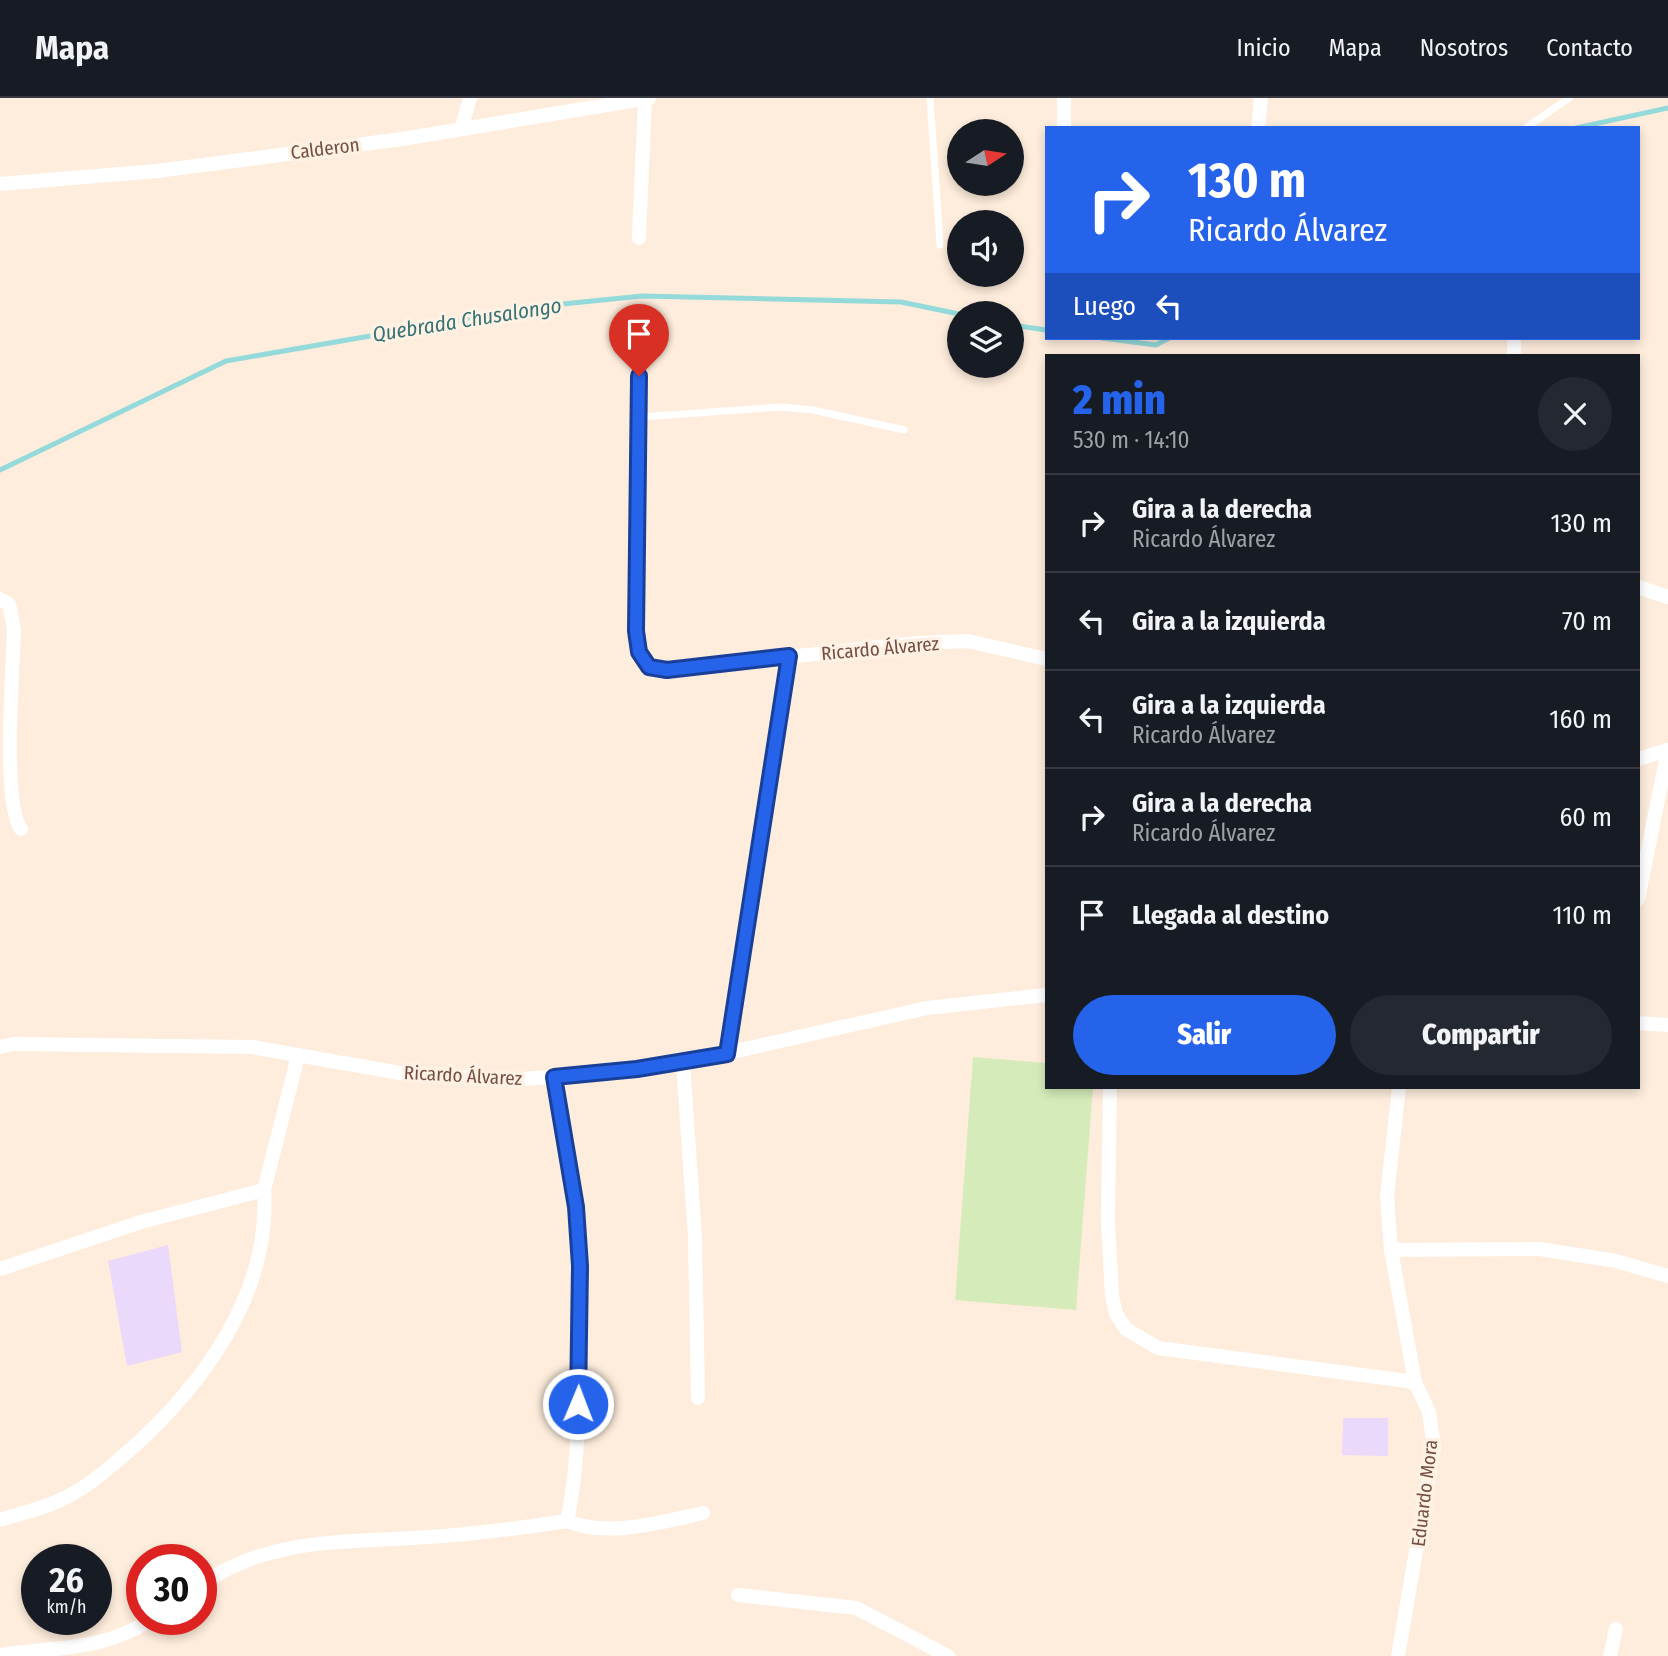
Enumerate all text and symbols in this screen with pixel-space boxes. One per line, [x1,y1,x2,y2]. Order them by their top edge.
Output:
text: Mapa [35,28,109,68]
text: Inicio [1237,34,1291,62]
text: Mapa [1329,34,1382,62]
text: Nosotros [1420,34,1508,62]
text: Contacto [1546,34,1633,62]
north arrow [947,119,1024,196]
map controls [947,119,1024,378]
street label: Calderon [289,133,361,164]
text: 130 m [1188,151,1306,210]
icon: right [1073,154,1164,245]
button: sound [947,210,1024,287]
text: Ricardo Álvarez [1188,211,1387,249]
icon: left [1150,287,1188,325]
text: Luego [1073,291,1136,322]
water label: Quebrada Chusalongo [371,292,563,348]
button: layers [947,301,1024,378]
pin [609,304,669,376]
icon: arrive [620,315,658,353]
text: 2 min [1073,375,1166,425]
button: close [1538,377,1612,451]
text: 530 m · 14:10 [1073,426,1190,454]
text: Gira a la derecha [1132,494,1312,525]
icon: right [1073,504,1111,542]
text: 130 m [1550,508,1612,539]
text: Ricardo Álvarez [1132,525,1275,553]
icon: left [1073,602,1111,640]
text: Gira a la izquierda [1132,606,1326,637]
text: 70 m [1562,606,1612,637]
street label: Ricardo Álvarez [820,632,940,665]
text: Gira a la izquierda [1132,690,1326,721]
icon: left [1073,700,1111,738]
text: 160 m [1549,704,1612,735]
text: Ricardo Álvarez [1132,721,1275,749]
text: Gira a la derecha [1132,788,1312,819]
icon: right [1073,798,1111,836]
text: 60 m [1559,802,1612,833]
text: Ricardo Álvarez [1132,819,1275,847]
icon: arrive [1073,896,1111,934]
text: Llegada al destino [1132,900,1329,931]
text: 110 m [1552,900,1612,931]
button: Salir [1073,995,1336,1075]
button: Compartir [1350,995,1612,1075]
street label: Ricardo Álvarez [403,1061,523,1090]
position arrow [541,1367,615,1441]
street label: Eduardo Mora [1407,1438,1442,1548]
speed limit sign: 30 [126,1544,217,1635]
text: 26 [49,1559,84,1601]
text: km/h [46,1596,87,1618]

